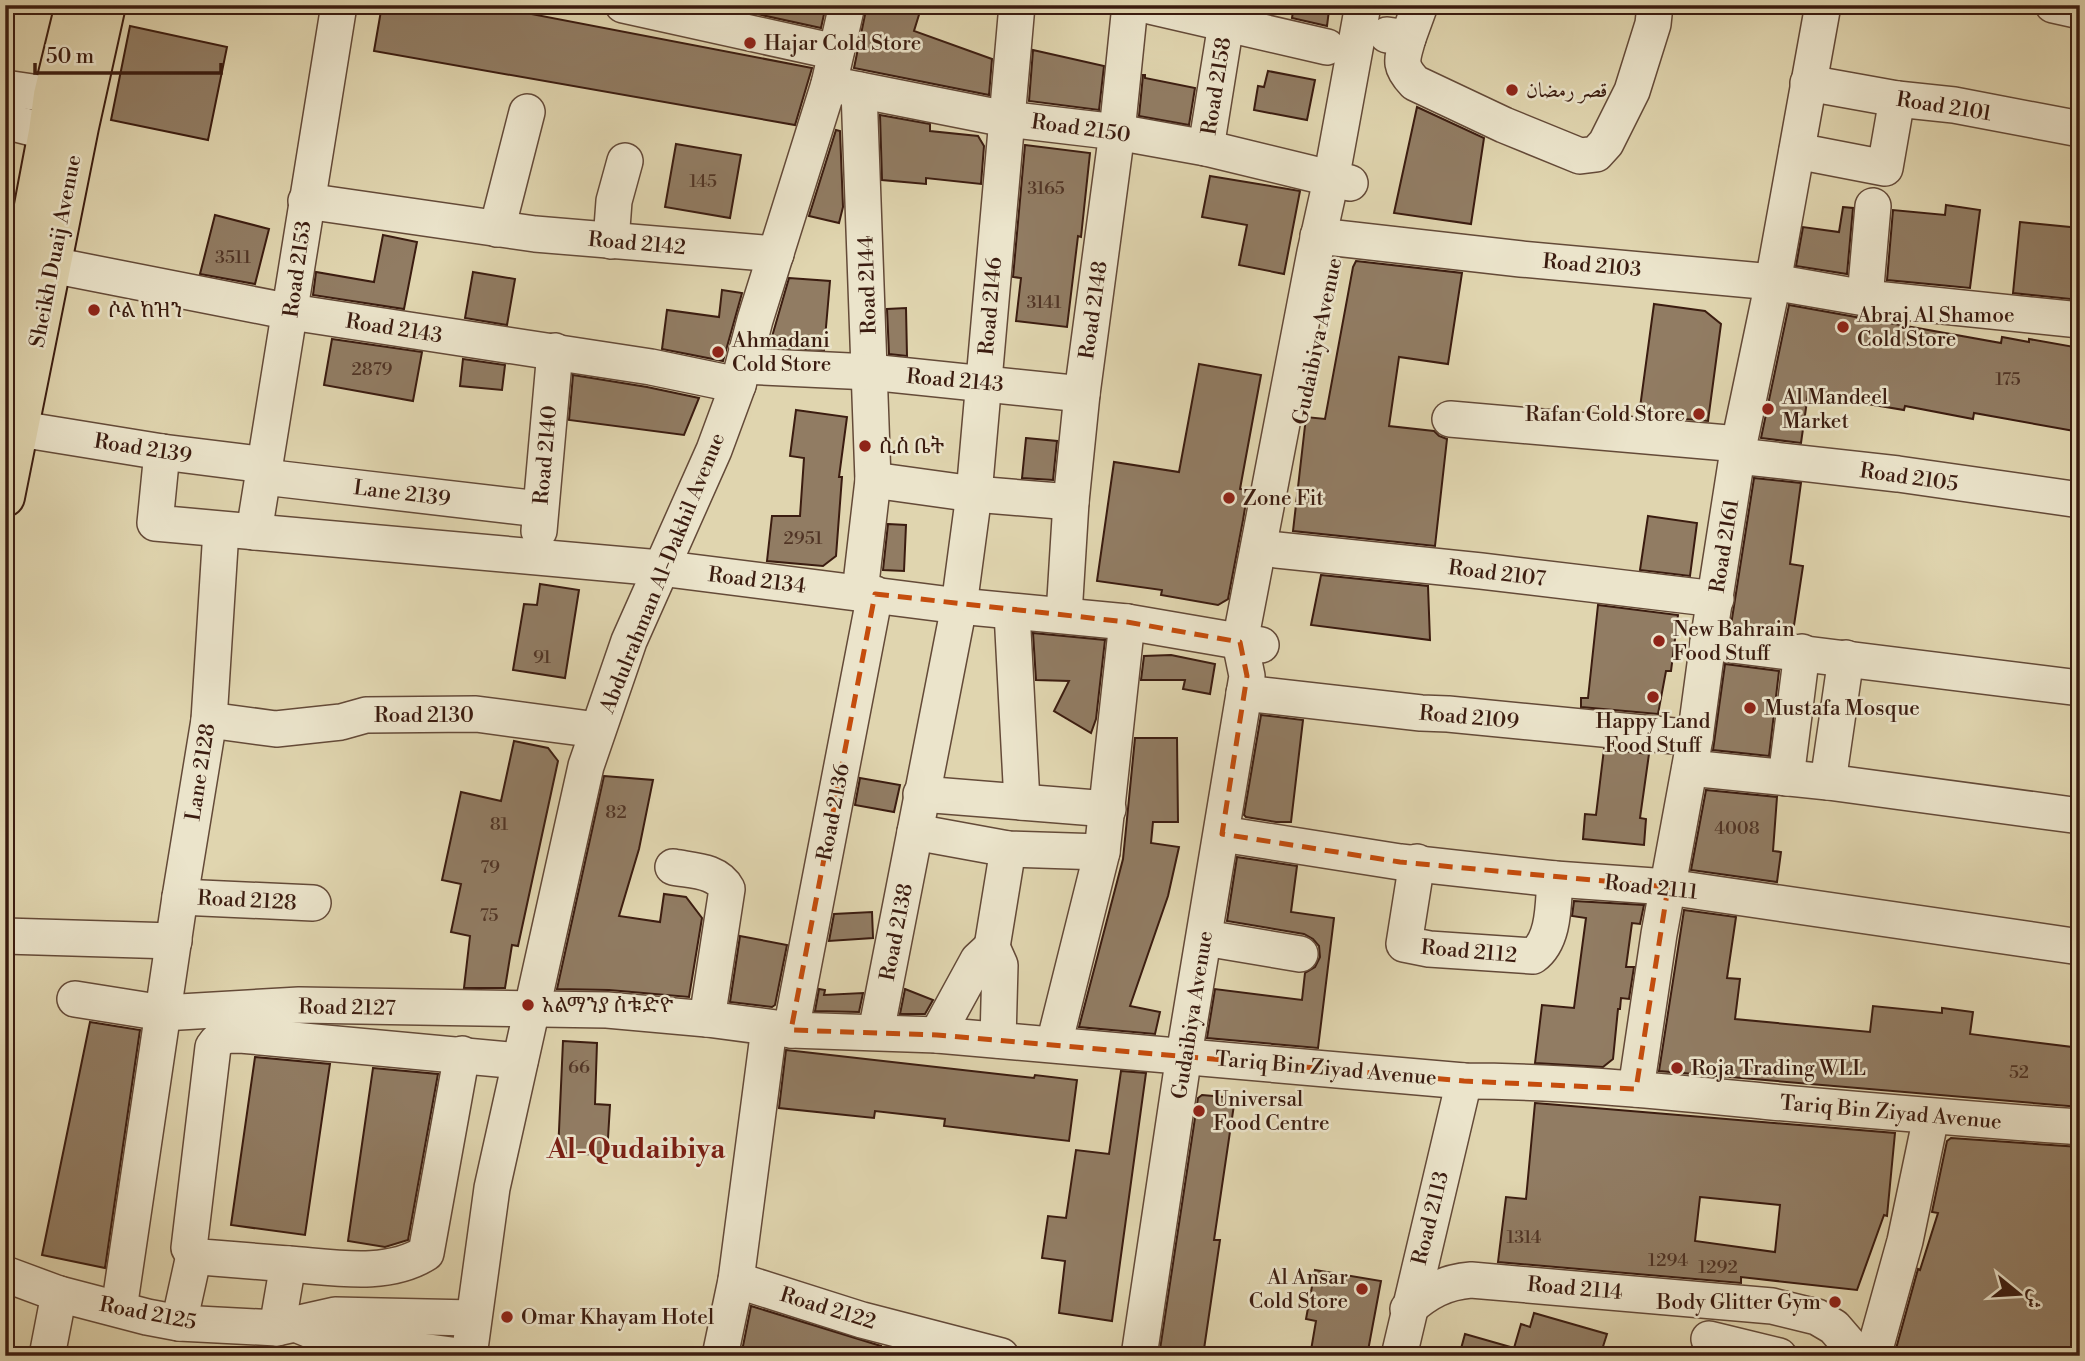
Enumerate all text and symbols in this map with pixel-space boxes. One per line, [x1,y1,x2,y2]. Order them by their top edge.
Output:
place label: Hajar Cold Store [764,31,921,57]
scale bar [35,32,220,76]
marker: Hajar Cold Store [742,35,758,51]
street label: Road 2158 [1196,35,1238,137]
text: 50 m [46,44,94,70]
place label: قصر رمضان [1526,78,1607,104]
marker: قصر رمضان [1504,82,1520,98]
street label: Road 2101 [1894,87,1993,127]
street label: Road 2150 [1030,109,1132,149]
street label: Sheikh Duaij Avenue [25,153,87,350]
house number: 145 [689,170,717,193]
house number: 3165 [1027,177,1065,200]
street label: Road 2153 [278,219,318,319]
street label: Road 2142 [587,227,687,261]
street label: Road 2144 [853,235,883,335]
house number: 3511 [215,246,251,269]
street label: Road 2103 [1541,249,1642,283]
street label: Gudaibiya Avenue [1288,255,1348,427]
street label: Road 2146 [974,256,1008,356]
street label: Road 2148 [1074,259,1114,361]
house number: 3141 [1026,291,1062,314]
place label: ሶል ከዝን [108,298,183,324]
marker: ሶል ከዝን [86,302,102,318]
place label: Abraj Al Shamoe Cold Store [1856,303,2015,353]
street label: Road 2143 [344,309,444,349]
marker: Abraj Al Shamoe Cold Store [1835,319,1851,335]
place label: Ahmadani Cold Store [731,328,831,378]
marker: Ahmadani Cold Store [710,344,726,360]
house number: 2879 [352,358,392,381]
street label: Road 2143 [905,364,1005,398]
house number: 175 [1995,368,2021,391]
place label: Al Mandeel Market [1781,385,1888,435]
marker: Al Mandeel Market [1760,401,1776,417]
place label: Rafan Cold Store [1525,402,1685,428]
street label: Road 2140 [529,404,563,506]
marker: Rafan Cold Store [1691,406,1707,422]
street label: Road 2139 [92,428,194,470]
street label: Abdulrahman Al-Dakhil Avenue [594,429,731,718]
place label: ሲስ ቤት [879,434,945,460]
marker: ሲስ ቤት [857,438,873,454]
street label: Road 2105 [1858,458,1960,498]
street label: Lane 2139 [352,475,452,513]
place label: Zone Fit [1243,486,1324,512]
marker: Zone Fit [1221,490,1237,506]
street label: Road 2161 [1705,497,1745,595]
house number: 2951 [784,527,823,550]
street label: Road 2107 [1447,555,1547,593]
street label: Road 2134 [706,562,807,600]
place label: New Bahrain Food Stuff [1673,617,1795,667]
marker: New Bahrain Food Stuff [1651,633,1667,649]
house number: 91 [533,646,551,669]
marker: Happy Land Food Stuff [1645,689,1661,705]
place label: Mustafa Mosque [1764,696,1920,722]
marker: Mustafa Mosque [1742,700,1758,716]
street label: Road 2109 [1418,701,1520,735]
street label: Road 2130 [374,703,474,729]
place label: Happy Land Food Stuff [1596,709,1711,759]
street label: Lane 2128 [180,721,222,823]
street label: Road 2136 [812,761,856,863]
house number: 82 [605,801,627,824]
house number: 81 [490,813,508,836]
house number: 4008 [1714,817,1760,840]
house number: 79 [480,856,500,879]
street label: Road 2111 [1603,870,1699,906]
street label: Road 2138 [875,881,919,983]
street label: Road 2128 [197,885,297,917]
house number: 75 [480,904,498,927]
street label: Gudaibiya Avenue [1167,929,1219,1101]
street label: Road 2112 [1420,935,1518,969]
place label: አልማንያ ስቱድዮ [542,993,674,1019]
street label: Road 2127 [298,994,396,1022]
marker: አልማንያ ስቱድዮ [520,997,536,1013]
street label: Tariq Bin Ziyad Avenue [1214,1046,1438,1092]
house number: 66 [568,1056,590,1079]
place label: Roja Trading WLL [1691,1056,1866,1082]
marker: Roja Trading WLL [1669,1060,1685,1076]
house number: 52 [2009,1061,2029,1084]
place label: Universal Food Centre [1213,1087,1330,1137]
street label: Tariq Bin Ziyad Avenue [1779,1090,2003,1136]
marker: Universal Food Centre [1191,1103,1207,1119]
district label: Al-Qudaibiya [546,1132,726,1167]
street label: Road 2113 [1407,1169,1455,1268]
house number: 1314 [1506,1226,1542,1249]
house number: 1294 [1648,1249,1688,1272]
house number: 1292 [1698,1256,1738,1279]
north arrow [1983,1260,2054,1330]
place label: Al Ansar Cold Store [1249,1265,1348,1315]
street label: Road 2114 [1526,1272,1624,1306]
marker: Al Ansar Cold Store [1354,1281,1370,1297]
street label: Road 2122 [777,1282,879,1336]
text: ش [2020,1286,2049,1312]
place label: Body Glitter Gym [1656,1290,1821,1316]
street label: Road 2125 [97,1292,199,1336]
marker: Body Glitter Gym [1827,1294,1843,1310]
place label: Omar Khayam Hotel [521,1305,714,1331]
marker: Omar Khayam Hotel [499,1309,515,1325]

